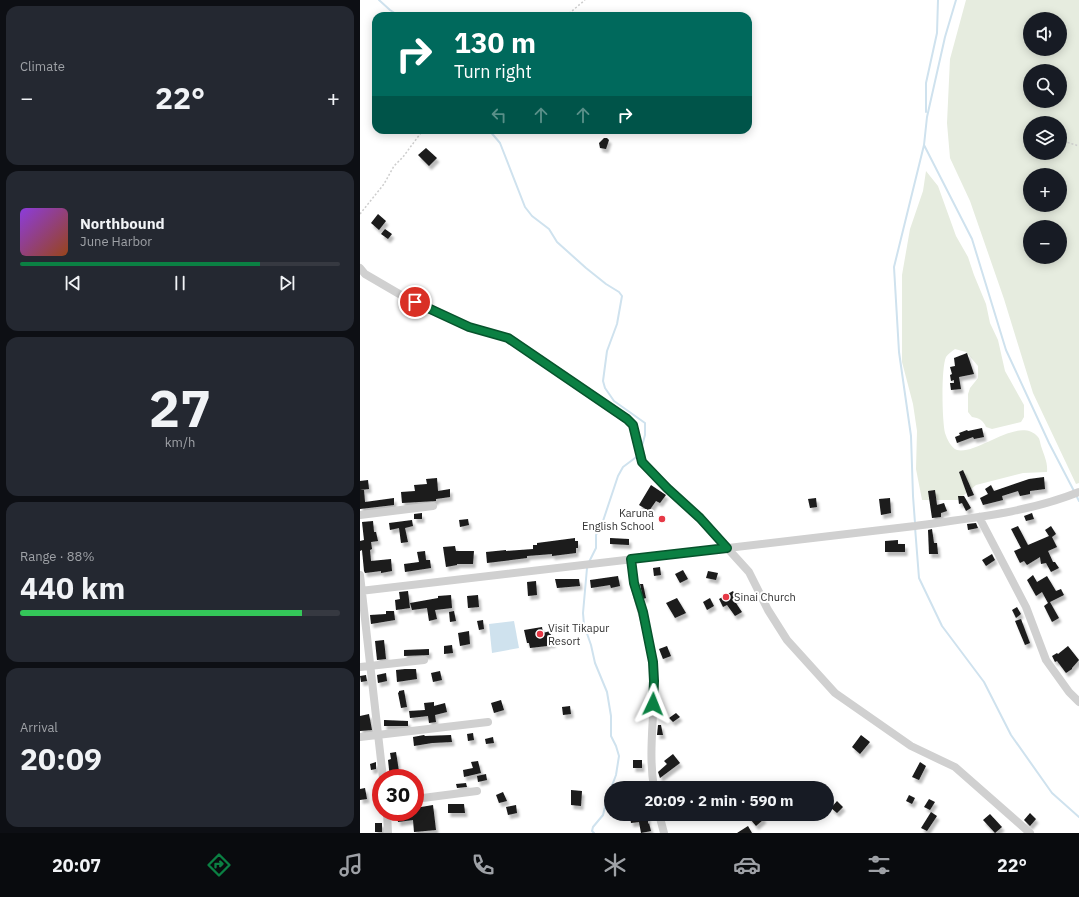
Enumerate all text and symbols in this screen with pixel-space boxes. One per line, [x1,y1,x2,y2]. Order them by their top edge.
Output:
map controls [1023,12,1067,264]
button: sound [1023,12,1067,56]
text: 130 m [454,24,536,61]
icon: right [388,28,440,80]
text: Climate [20,58,65,75]
text: Turn right [454,60,532,83]
button: search [1023,64,1067,108]
text: 22° [155,78,205,117]
text: − [20,83,33,112]
text: + [327,83,340,112]
icon: left [488,104,510,126]
icon: ahead [530,104,552,126]
icon: ahead [572,104,594,126]
icon: right [614,104,636,126]
button: layers [1023,116,1067,160]
button: + [1023,168,1067,212]
text: Northbound [80,214,165,233]
button: − [1023,220,1067,264]
text: June Harbor [80,233,152,250]
icon: previous [62,272,84,294]
icon: pause [169,272,191,294]
icon: next [276,272,298,294]
pin [398,285,432,319]
icon: arrive [404,291,426,313]
text: 27 [149,374,211,441]
text: km/h [165,434,195,451]
place label: Karuna English School [582,506,654,533]
marker: Karuna English School [657,514,667,524]
text: Range · 88% [20,548,94,565]
text: 440 km [20,568,125,607]
place label: Sinai Church [734,590,796,604]
marker: Sinai Church [721,592,731,602]
place label: Visit Tikapur Resort [548,621,609,648]
marker: Visit Tikapur Resort [535,629,545,639]
position arrow [632,683,674,725]
text: Arrival [20,719,58,736]
text: 20:09 [20,739,102,778]
speed limit sign: 30 [372,769,424,821]
text: 20:09 · 2 min · 590 m [645,791,793,810]
icon: directions [205,851,233,879]
icon: music [337,851,365,879]
icon: phone [469,851,497,879]
icon: climate [601,851,629,879]
icon: car [733,851,761,879]
icon: filters [865,851,893,879]
text: 20:07 [52,854,101,877]
text: 22° [997,854,1027,877]

